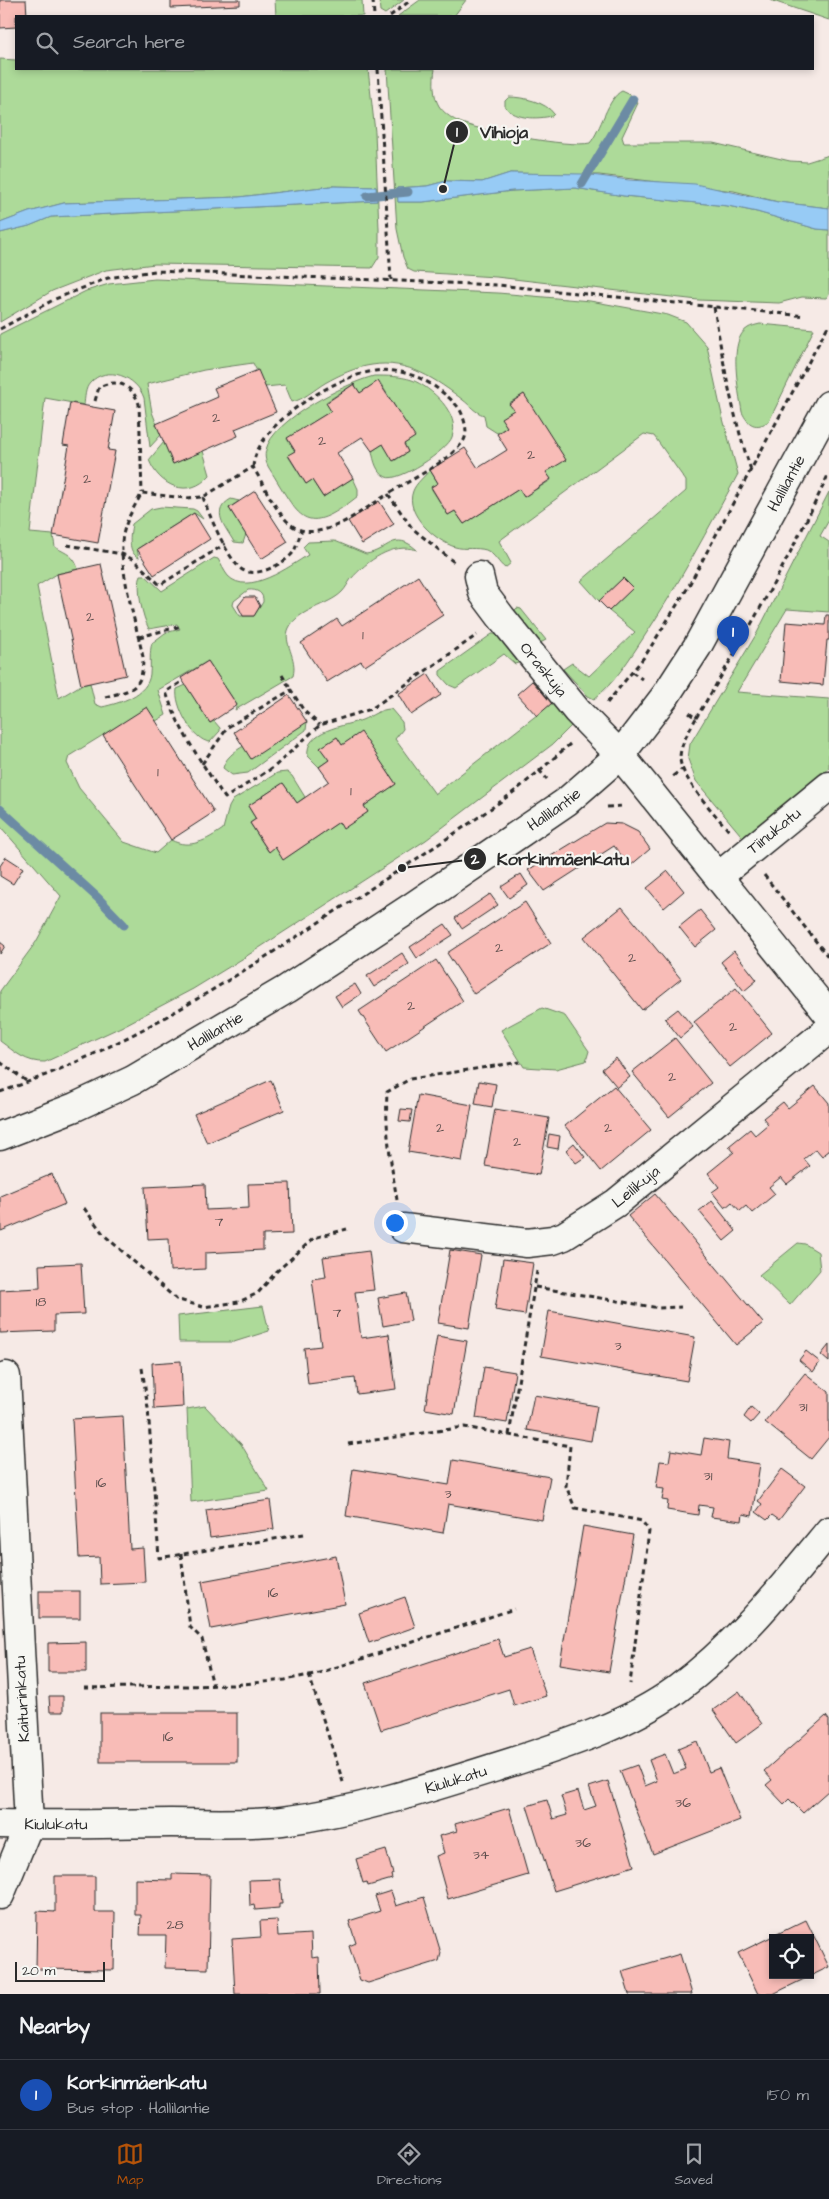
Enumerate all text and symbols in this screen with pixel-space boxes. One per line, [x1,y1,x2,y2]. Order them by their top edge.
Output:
search box [15,15,814,70]
icon: search [33,29,61,57]
text: Search here [73,29,185,56]
callout: Vihioja [445,115,538,148]
text: Vihioja [479,120,529,145]
text: 1 [456,122,458,143]
house number: 2 [212,408,220,428]
house number: 2 [318,431,326,451]
house number: 2 [527,445,535,465]
street label: Hallilantie [762,451,811,516]
house number: 2 [83,469,91,489]
house number: 2 [86,607,94,627]
pin: 1 [717,616,749,657]
house number: 1 [362,625,364,645]
street label: Oraskuja [515,637,572,702]
house number: 1 [157,762,159,782]
house number: 1 [350,781,352,801]
street label: Hallilantie [523,783,586,836]
street label: Tiinukatu [742,802,805,860]
callout: Korkinmäenkatu [462,842,640,875]
text: Korkinmäenkatu [497,847,629,872]
text: 2 [470,849,480,870]
house number: 2 [495,938,503,958]
house number: 2 [628,948,636,968]
house number: 2 [407,996,415,1016]
street label: Hallilantie [183,1006,248,1056]
house number: 2 [729,1017,737,1037]
house number: 2 [668,1067,676,1087]
house number: 2 [436,1118,444,1138]
house number: 2 [604,1118,612,1138]
house number: 2 [513,1132,521,1152]
street label: Leilikuja [607,1161,665,1213]
your location [382,1210,408,1236]
house number: 7 [215,1212,224,1232]
house number: 18 [36,1292,46,1312]
house number: 7 [333,1303,342,1323]
house number: 3 [614,1336,622,1356]
house number: 31 [799,1397,808,1417]
house number: 31 [704,1466,713,1486]
house number: 16 [96,1473,107,1493]
house number: 3 [444,1484,452,1504]
house number: 16 [268,1583,279,1603]
street label: Kaiturinkatu [9,1655,35,1743]
house number: 16 [163,1727,174,1747]
street label: Kiulukatu [422,1760,489,1799]
house number: 36 [675,1793,691,1813]
street label: Kiulukatu [24,1813,88,1835]
house number: 36 [575,1833,591,1853]
house number: 34 [473,1845,490,1865]
house number: 28 [166,1915,184,1935]
map controls [769,1934,814,1979]
button: locate [769,1934,814,1979]
scale bar [15,1959,105,1982]
text: 20 m [22,1961,55,1981]
text: Nearby [20,2012,90,2041]
text: Korkinmäenkatu [67,2070,207,2097]
text: 1 [35,2084,37,2106]
text: 150 m [767,2084,809,2106]
text: Bus stop · Hallilantie [67,2097,210,2119]
tab: Map [116,2140,144,2190]
tab: Directions [377,2140,442,2190]
tab: Saved [675,2140,713,2190]

